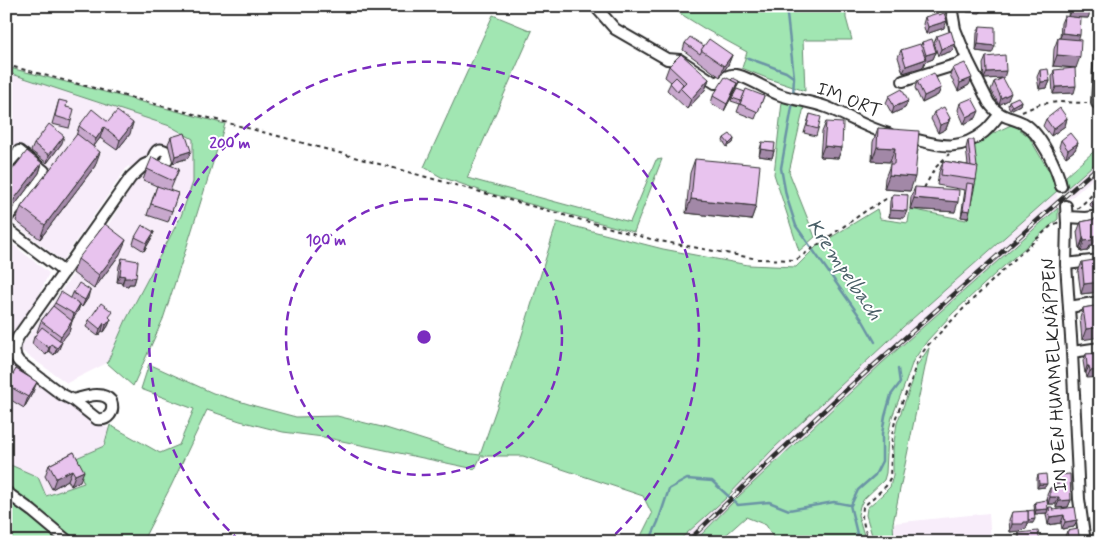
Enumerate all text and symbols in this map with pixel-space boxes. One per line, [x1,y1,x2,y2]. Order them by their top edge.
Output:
street label: IM ORT [813,76,885,124]
text: 200 m [210,134,251,154]
water label: Krempelbach [800,214,888,326]
text: 100 m [306,231,346,251]
street label: IN DEN HUMMELKNÄPPEN [1036,257,1074,493]
centre of rings [415,328,433,346]

